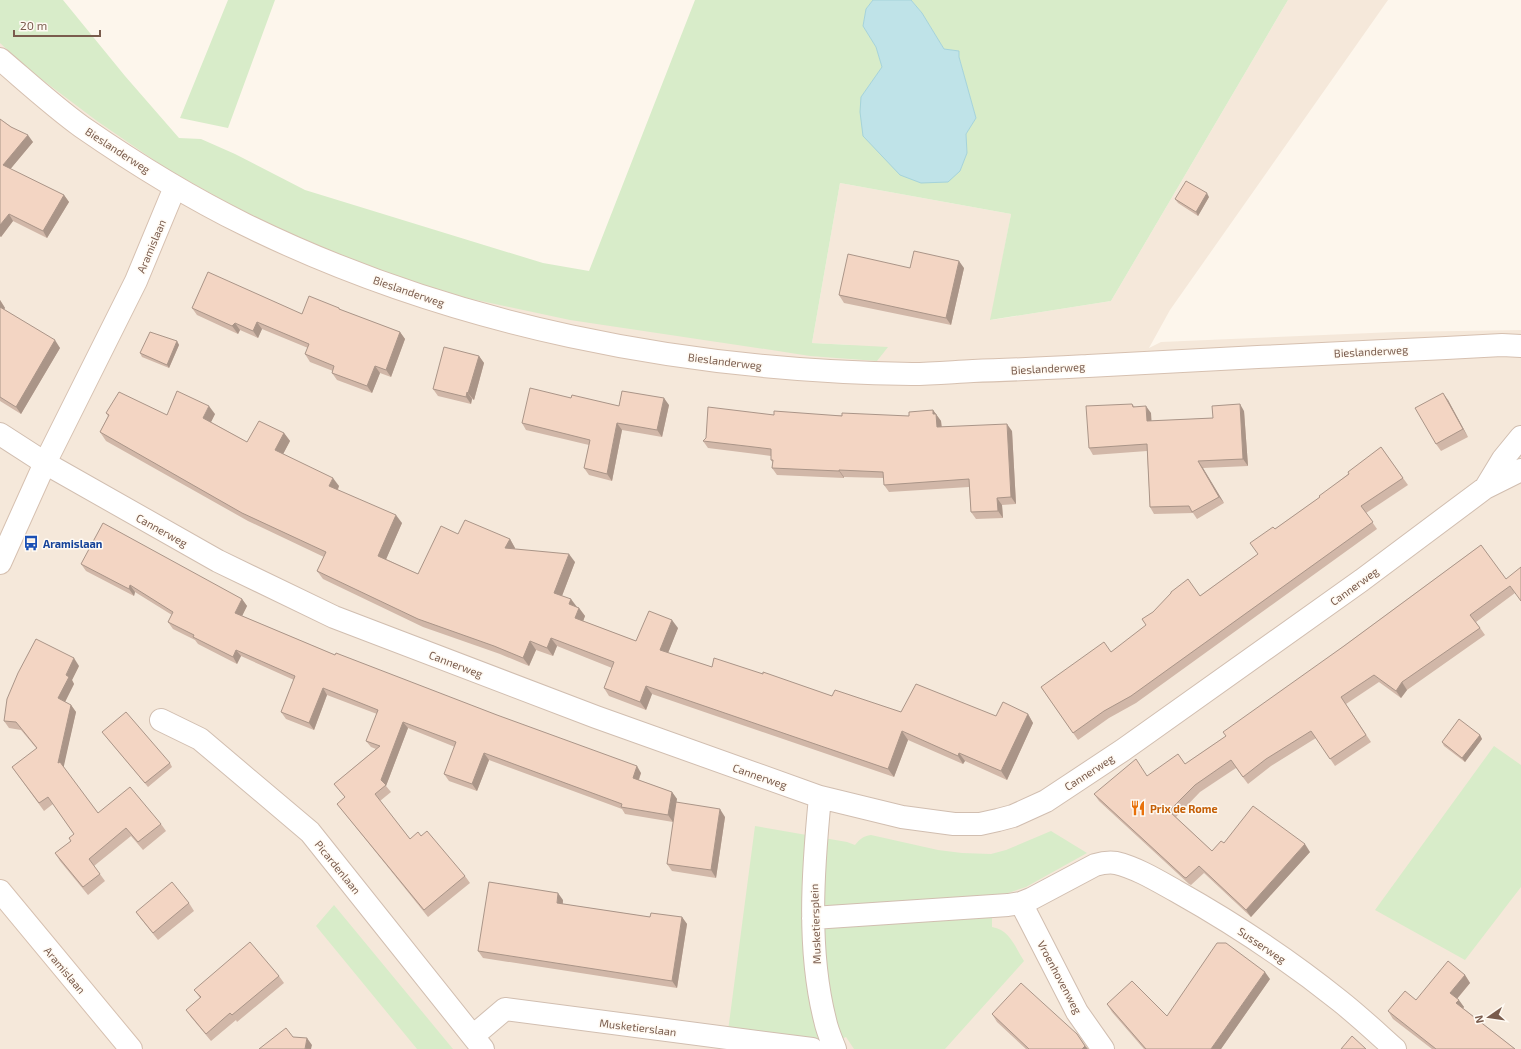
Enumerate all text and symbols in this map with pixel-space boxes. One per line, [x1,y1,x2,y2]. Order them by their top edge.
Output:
scale bar [14,12,100,38]
text: 20 m [20,18,47,32]
street label: Bieslanderweg [83,124,153,176]
street label: Aramislaan [134,217,168,275]
street label: Bieslanderweg [372,273,446,309]
street label: Bieslanderweg [1333,343,1409,359]
street label: Bieslanderweg [687,350,763,372]
street label: Bieslanderweg [1010,360,1086,376]
street label: Cannerweg [134,511,190,549]
bus stop icon: Aramislaan [22,534,40,552]
place label: Aramislaan [43,537,102,550]
street label: Cannerweg [1327,564,1381,608]
street label: Cannerweg [427,648,485,680]
street label: Cannerweg [1062,751,1116,793]
street label: Cannerweg [731,761,789,791]
restaurant icon: Prix de Rome [1129,799,1147,817]
place label: Prix de Rome [1150,802,1218,815]
street label: Picardenlaan [312,838,364,896]
street label: Musketiersplein [807,884,823,964]
street label: Susserweg [1236,924,1288,966]
street label: Vroenhovenweg [1035,938,1085,1016]
street label: Aramislaan [42,944,88,996]
north arrow [1469,997,1509,1037]
text: N [1472,1014,1486,1025]
street label: Musketierslaan [599,1016,677,1038]

